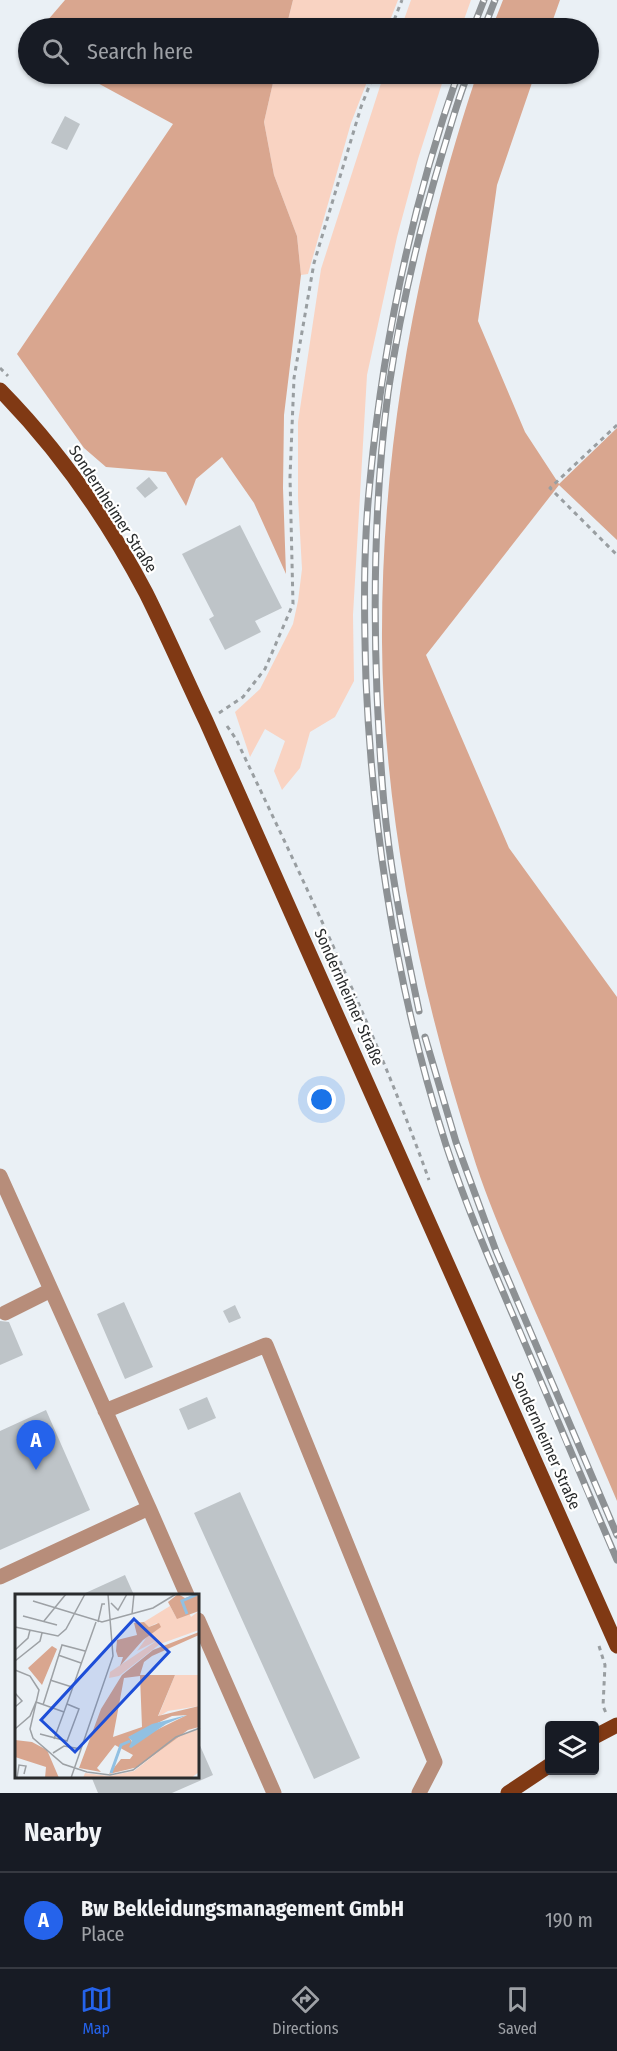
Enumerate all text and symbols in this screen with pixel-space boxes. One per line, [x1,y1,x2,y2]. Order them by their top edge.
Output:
search box [18,18,599,84]
icon: search [39,35,72,68]
text: Search here [87,38,193,65]
street label: Sondernheimer Straße [65,442,161,576]
street label: Sondernheimer Straße [310,926,388,1068]
your location [307,1085,336,1114]
street label: Sondernheimer Straße [507,1370,585,1512]
pin: A [16,1420,56,1470]
inset map [15,1594,200,1778]
map controls [545,1721,599,1775]
button: layers [545,1721,599,1775]
text: Nearby [24,1817,101,1848]
text: Bw Bekleidungsmanagement GmbH [81,1895,404,1922]
text: A [38,1908,49,1932]
text: 190 m [545,1908,593,1932]
text: Place [81,1922,124,1946]
tab: Map [80,1983,113,2038]
tab: Directions [272,1983,339,2038]
tab: Saved [498,1983,537,2038]

